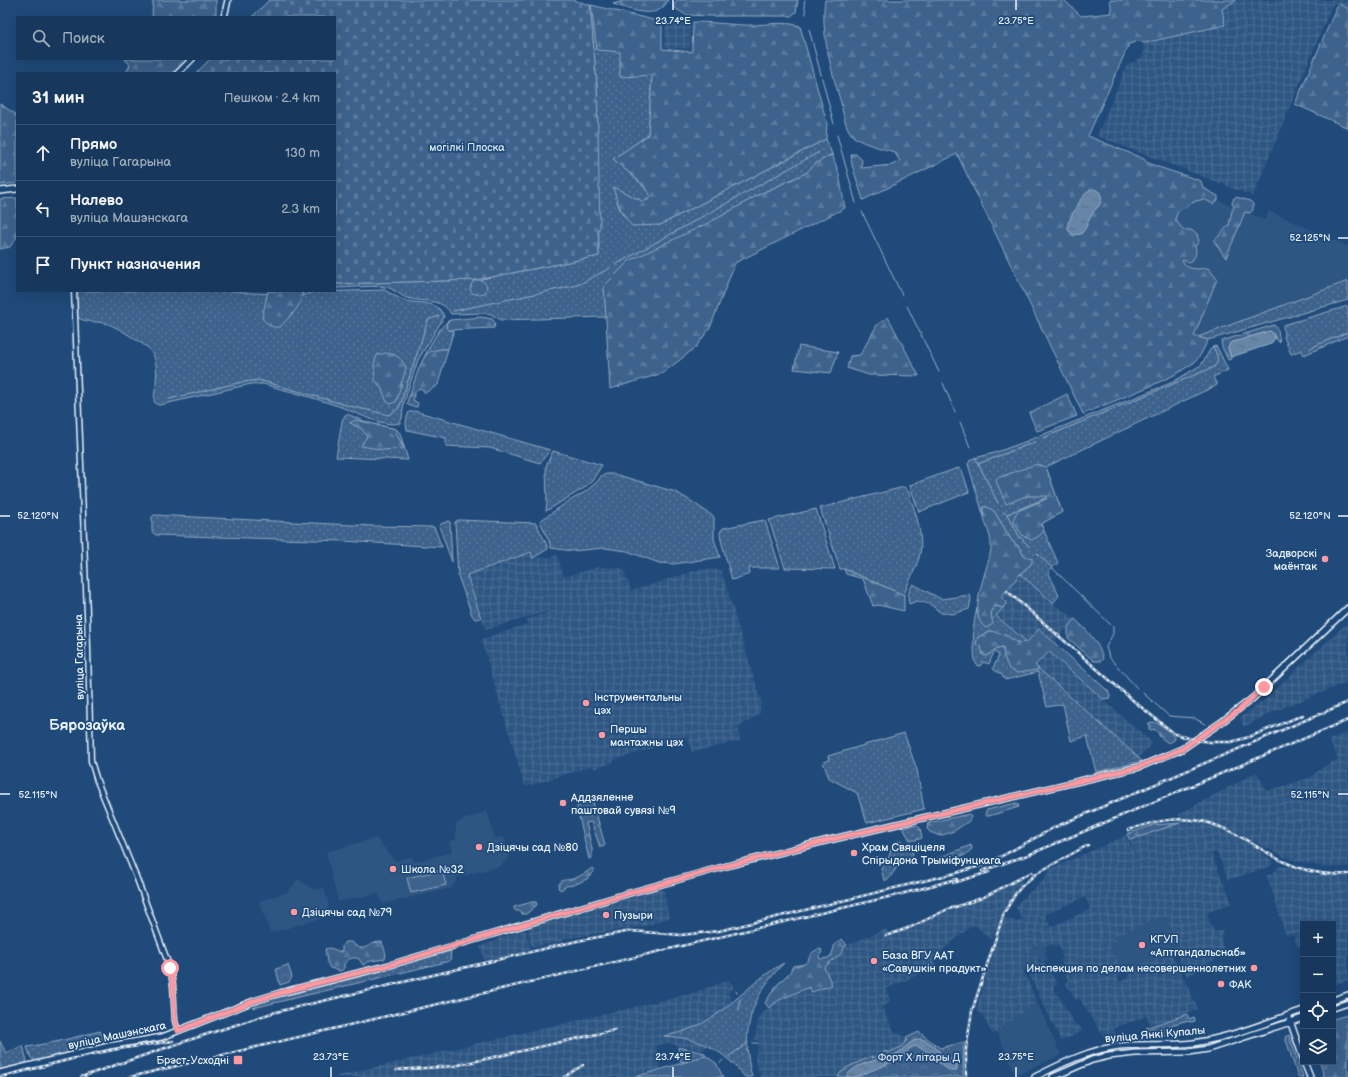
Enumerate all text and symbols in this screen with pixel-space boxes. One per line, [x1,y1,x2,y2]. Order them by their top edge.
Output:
text: 23.74°E [655,15,691,27]
text: 23.75°E [998,15,1034,27]
search box [16,16,336,60]
icon: search [30,27,52,49]
text: Поиск [62,29,105,48]
text: 31 мин [32,88,84,108]
text: Пешком · 2.4 km [224,90,320,106]
text: Прямо [70,135,117,154]
park label: могілкі Плоска [429,141,505,154]
icon: ahead [32,142,54,164]
text: 130 m [285,145,320,161]
text: вуліца Гагарына [70,154,171,170]
text: Налево [70,191,123,210]
icon: left [32,198,54,220]
text: 2.3 km [281,201,320,217]
text: вуліца Машэнскага [70,210,188,226]
text: 52.125°N [1289,232,1331,244]
icon: arrive [32,254,54,276]
text: Пункт назначения [70,255,201,274]
text: 52.120°N [17,510,59,522]
text: 52.120°N [1289,510,1331,522]
place label: Задворскі маёнтак [1266,547,1317,573]
marker: Задворскі маёнтак [1320,554,1330,564]
street label: вуліца Гагарына [72,614,87,700]
route end [1255,678,1273,696]
place label: Інструментальны цэх [594,691,682,717]
marker: Інструментальны цэх [581,698,591,708]
district label: Бярозаўка [49,716,125,735]
place label: Першы мантажны цэх [610,723,683,749]
marker: Першы мантажны цэх [597,730,607,740]
text: 52.115°N [18,789,58,801]
text: 52.115°N [1290,789,1330,801]
place label: Аддзяленне паштовай сувязі №9 [570,791,676,817]
marker: Аддзяленне паштовай сувязі №9 [558,798,568,808]
place label: Дзіцячы сад №80 [487,841,579,854]
place label: Храм Свяціцеля Спірыдона Трыміфунцкага [862,841,1001,867]
marker: Дзіцячы сад №80 [474,842,484,852]
marker: Храм Свяціцеля Спірыдона Трыміфунцкага [849,848,859,858]
place label: Школа №32 [401,863,464,876]
marker: Школа №32 [388,864,398,874]
place label: Дзіцячы сад №79 [302,906,392,919]
marker: Дзіцячы сад №79 [289,907,299,917]
place label: Пузыри [614,909,653,922]
marker: Пузыри [601,910,611,920]
map controls [1300,921,1336,1065]
button: + [1300,921,1336,957]
place label: КГУП «Аптгандальснаб» [1150,933,1246,959]
marker: КГУП «Аптгандальснаб» [1137,940,1147,950]
place label: База ВГУ ААТ «Савушкін прадукт» [882,949,987,975]
marker: База ВГУ ААТ «Савушкін прадукт» [869,956,879,966]
button: − [1300,957,1336,993]
route start [161,959,179,977]
place label: Инспекция по делам несовершеннолетних [1026,962,1246,975]
marker: Инспекция по делам несовершеннолетних [1249,963,1259,973]
place label: ФАК [1229,978,1252,991]
marker: ФАК [1216,979,1226,989]
button: locate [1300,993,1336,1029]
street label: вуліца Машэнскага [67,1019,168,1052]
street label: вуліца Янкі Купалы [1104,1024,1206,1045]
button: layers [1300,1029,1336,1065]
text: 23.73°E [313,1051,349,1063]
text: 23.74°E [655,1051,691,1063]
park label: Форт X літары Д [878,1051,961,1064]
text: 23.75°E [998,1051,1034,1063]
place label: Брэст-Усходні [156,1054,229,1067]
marker: Брэст-Усходні [232,1054,244,1066]

